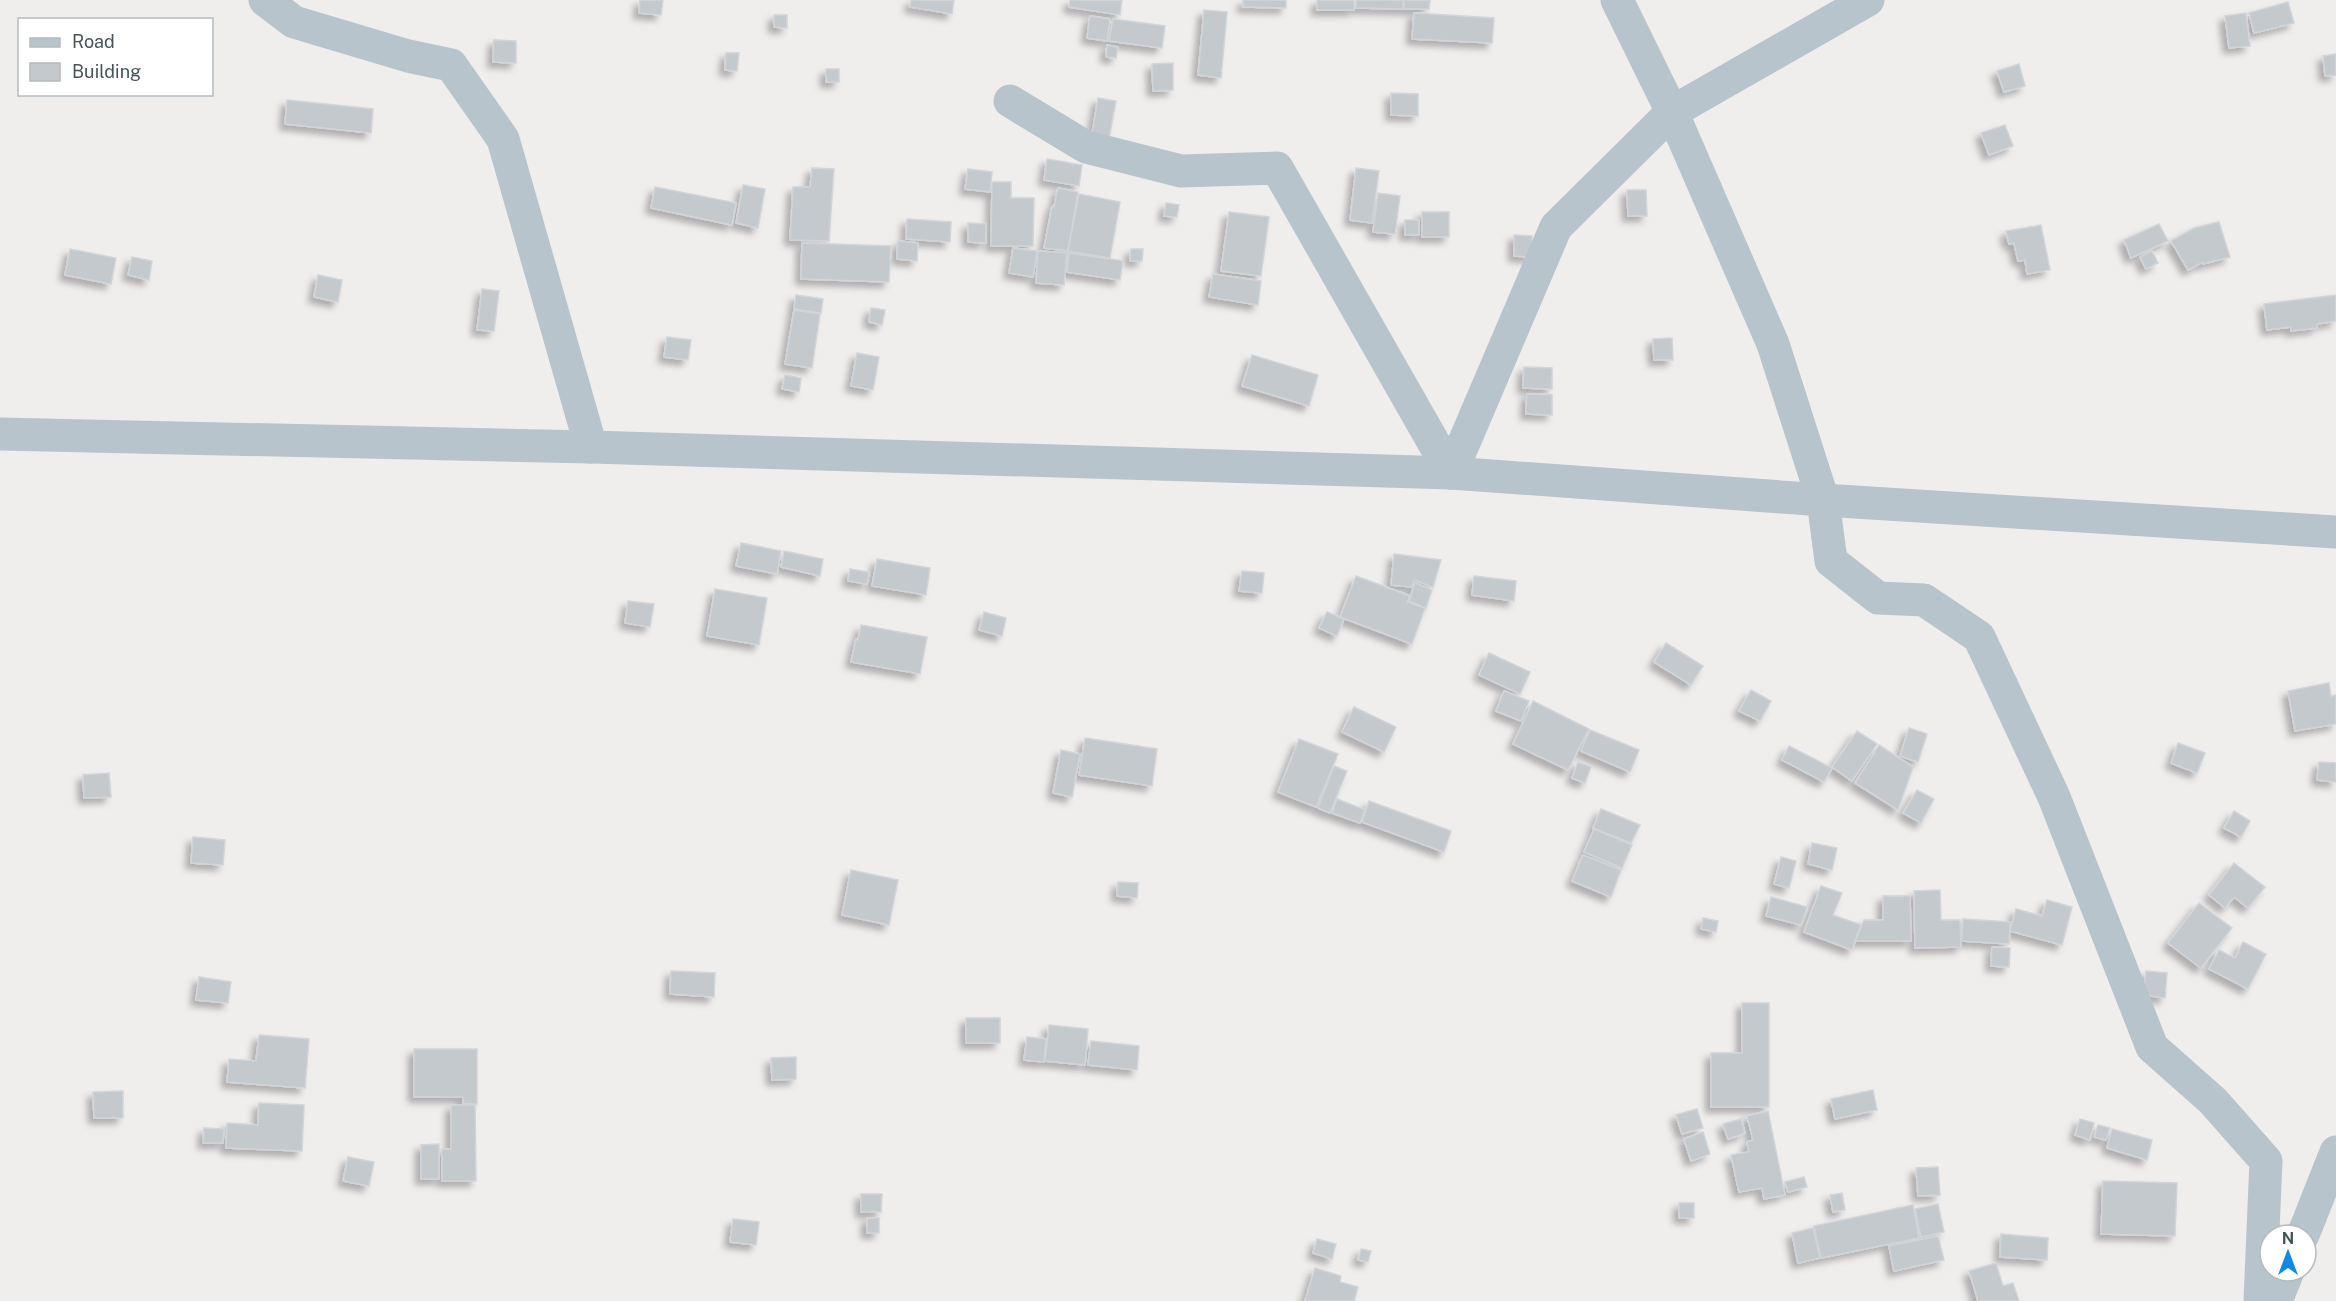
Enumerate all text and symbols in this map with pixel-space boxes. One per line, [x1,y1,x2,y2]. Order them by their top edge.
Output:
legend [18,18,213,96]
text: Road [72,31,115,52]
text: Building [72,61,141,82]
north arrow [2258,1223,2318,1283]
text: N [2282,1229,2294,1248]

